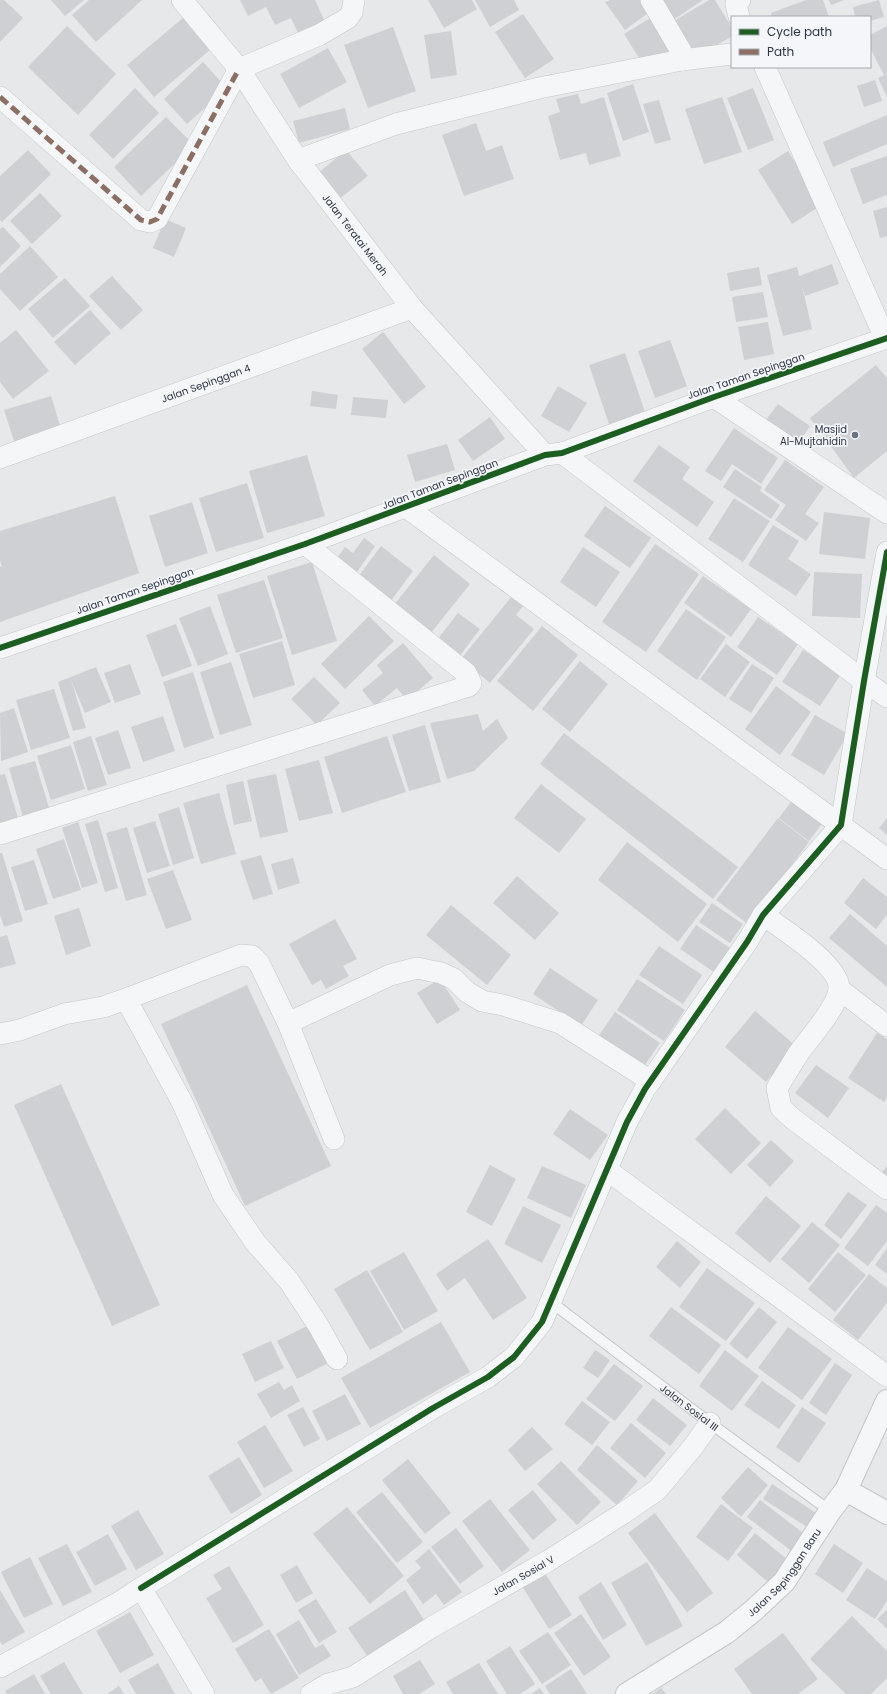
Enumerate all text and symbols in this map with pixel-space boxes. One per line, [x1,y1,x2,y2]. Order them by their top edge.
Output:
legend [731,16,871,68]
text: Cycle path [767,23,832,40]
text: Path [767,43,794,60]
street label: Jalan Teratai Merah [319,190,392,279]
street label: Jalan Taman Sepinggan [685,349,807,403]
street label: Jalan Sepinggan 4 [159,360,252,406]
place label: Masjid Al-Mujtahidin [780,422,847,449]
marker: Masjid Al-Mujtahidin [850,430,860,440]
street label: Jalan Taman Sepinggan [380,455,500,513]
street label: Jalan Taman Sepinggan [74,564,196,618]
street label: Jalan Sosial III [657,1380,722,1434]
street label: Jalan Sepinggan Baru [744,1525,824,1620]
street label: Jalan Sosial V [489,1551,557,1599]

